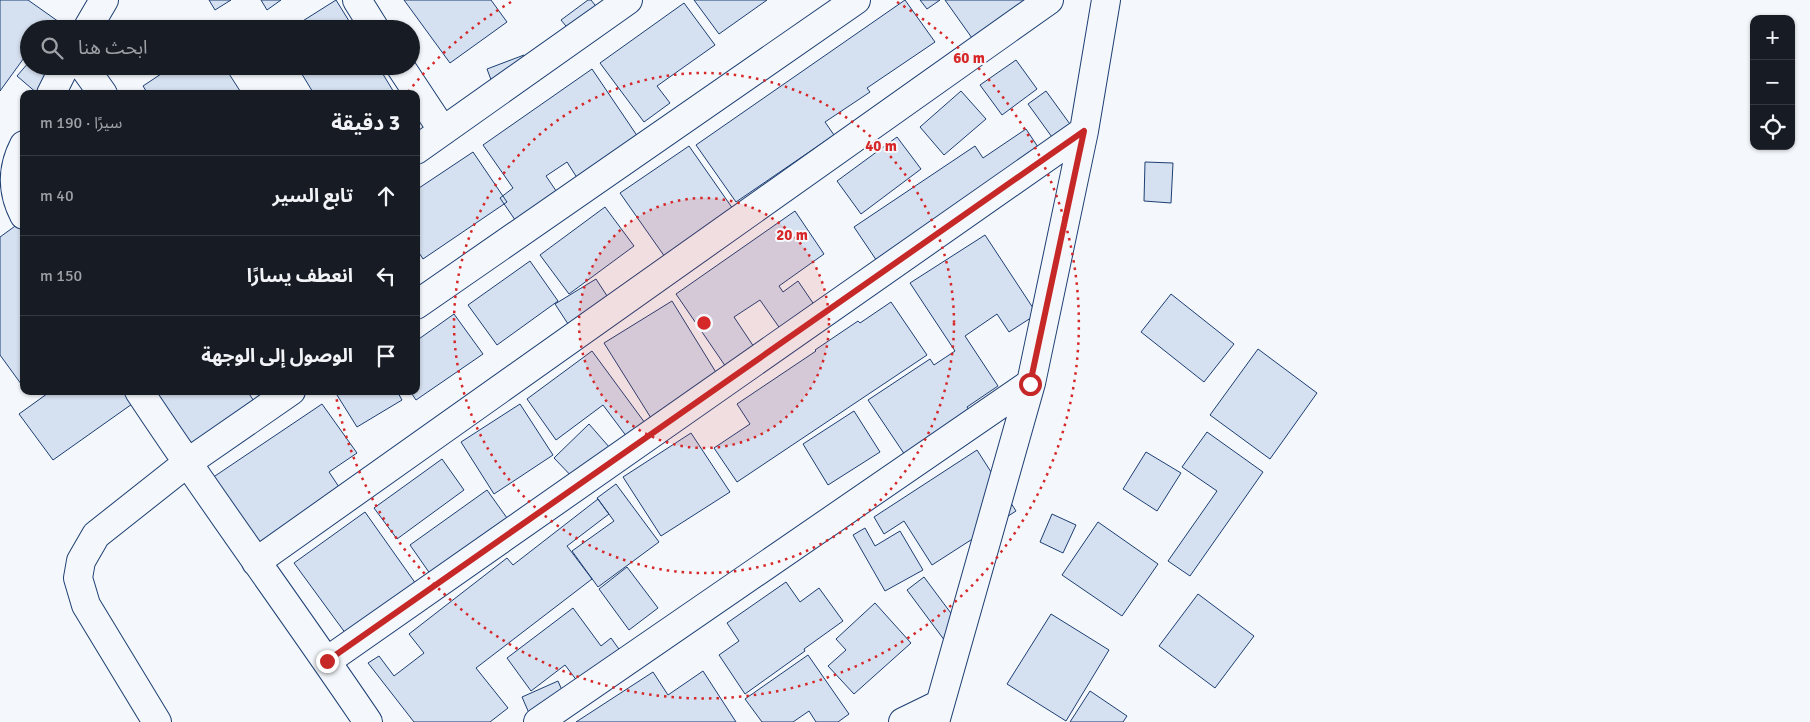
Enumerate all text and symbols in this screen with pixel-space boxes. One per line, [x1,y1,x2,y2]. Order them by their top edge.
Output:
map controls [1750,15,1795,150]
button: + [1750,15,1795,60]
search box [20,20,420,75]
icon: search [38,34,66,62]
text: ابحث هنا [78,36,148,60]
text: 60 m [953,49,985,67]
button: − [1750,60,1795,105]
button: locate [1750,105,1795,150]
text: 3 دقيقة [331,110,400,136]
text: سيرًا · 190 m [40,113,122,133]
text: 40 m [865,137,897,155]
icon: ahead [372,182,400,210]
text: تابع السير [273,184,353,208]
text: 40 m [40,186,74,206]
text: 20 m [776,226,808,244]
icon: left [372,262,400,290]
text: انعطف يسارًا [247,264,353,288]
text: 150 m [40,266,82,286]
centre of rings [695,314,713,332]
icon: arrive [372,342,400,370]
text: الوصول إلى الوجهة [201,344,353,368]
route start [1019,373,1042,396]
route end [316,650,339,673]

